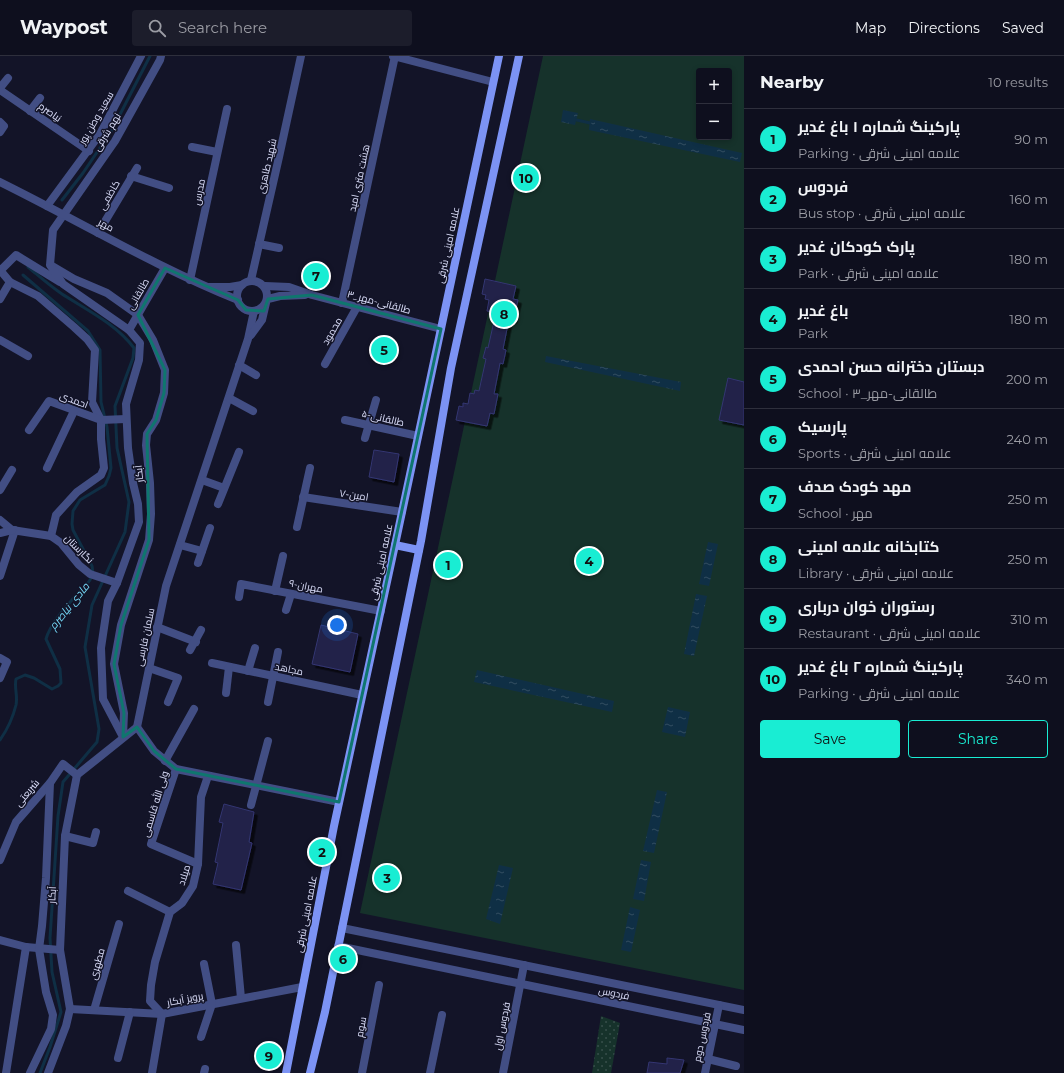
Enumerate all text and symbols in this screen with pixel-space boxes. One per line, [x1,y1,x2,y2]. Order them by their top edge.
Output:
search box [132,10,412,46]
text: Waypost [20,16,108,39]
icon: search [146,17,168,39]
text: Search here [178,18,267,37]
text: Map [855,19,886,37]
text: Directions [908,19,980,37]
text: Saved [1002,19,1044,37]
map controls [696,68,732,140]
button: + [696,68,732,104]
text: Nearby [760,72,824,92]
text: 10 results [988,74,1048,90]
street label: سعید وطن پور [75,89,116,148]
street label: نیاصرم [35,99,64,126]
button: − [696,104,732,140]
street label: نهم شرقی [90,111,125,154]
text: پارکینگ شماره ۱ باغ غدیر [798,117,960,136]
text: 1 [770,131,776,147]
text: 90 m [1014,131,1048,147]
street label: شهید طاهری [254,137,280,195]
street label: هشت متری امید [345,143,373,213]
text: Parking · علامه امینی شرقی [798,145,960,161]
pin: 10 [513,163,539,193]
text: فردوس [798,177,848,196]
street label: کاظمی [95,178,123,212]
street label: مدرس [190,178,208,206]
text: 2 [769,191,777,207]
text: 160 m [1010,191,1048,207]
street label: علامه امینی شرقی [434,205,462,284]
text: Bus stop · علامه امینی شرقی [798,205,966,221]
street label: مهر [95,215,116,235]
text: پارک کودکان غدیر [798,237,915,256]
text: 3 [769,251,777,267]
text: 180 m [1009,251,1048,267]
pin: 7 [303,261,329,291]
text: Park · علامه امینی شرقی [798,265,939,281]
street label: طالقانی [124,276,152,312]
street label: ۳_طالقانی-مهر [346,287,412,317]
pin: 8 [491,299,517,329]
text: باغ غدیر [798,301,848,320]
text: 4 [769,311,777,327]
text: 180 m [1009,311,1048,327]
street label: محمود [319,315,345,347]
text: Park [798,325,828,341]
pin: 5 [371,335,397,365]
text: دبستان دخترانه حسن احمدی [798,357,985,376]
text: 5 [769,371,777,387]
text: 200 m [1006,371,1048,387]
text: School · ۳_طالقانی-مهر [798,385,937,401]
street label: احمدی [58,389,90,411]
street label: ۵-طالقانی [360,407,406,429]
text: پارسیک [798,417,847,436]
text: 6 [769,431,777,447]
text: 240 m [1007,431,1048,447]
text: Sports · علامه امینی شرقی [798,445,951,461]
street label: آبکار [132,464,146,484]
text: مهد کودک صدف [798,477,911,496]
street label: ۷-امین [339,486,369,504]
text: 7 [769,491,777,507]
text: 250 m [1007,491,1048,507]
text: School · مهر [798,505,873,521]
street label: علامه امینی شرقی [367,522,395,601]
street label: نگارستان [62,532,96,566]
text: کتابخانه علامه امینی [798,537,940,556]
pin: 4 [576,546,602,576]
pin: 1 [435,550,461,580]
text: 8 [769,551,777,567]
text: 250 m [1007,551,1048,567]
text: Library · علامه امینی شرقی [798,565,954,581]
street label: ۹-مهران [288,576,324,596]
water label: مادی نیاصرم [45,579,94,634]
text: رستوران خوان درباری [798,597,935,616]
street label: سلمان فارسی [132,607,158,667]
text: 9 [769,611,777,627]
text: 310 m [1010,611,1048,627]
your location [327,615,347,635]
text: Restaurant · علامه امینی شرقی [798,625,981,641]
text: پارکینگ شماره ۲ باغ غدیر [798,657,963,676]
street label: مجاهد [274,660,304,678]
text: 10 [766,671,780,687]
text: 340 m [1006,671,1048,687]
text: Parking · علامه امینی شرقی [798,685,960,701]
button: Save [760,720,900,758]
button: Share [908,720,1048,758]
street label: ولی الله قاسمی [138,769,171,839]
street label: شریعتی [12,777,42,809]
pin: 2 [309,837,335,867]
street label: میلاد [175,863,193,887]
pin: 3 [374,863,400,893]
street label: علامه امینی شرقی [292,874,320,953]
street label: آبکار [45,886,59,905]
pin: 6 [330,944,356,974]
street label: مطهری [86,947,108,981]
street label: فردوس [597,983,631,1003]
street label: پرویز آبکار [165,989,205,1009]
street label: فردوس اول [491,1001,513,1051]
street label: فردوس دوم [690,1011,715,1063]
street label: سوم [353,1016,370,1038]
pin: 9 [256,1041,282,1071]

